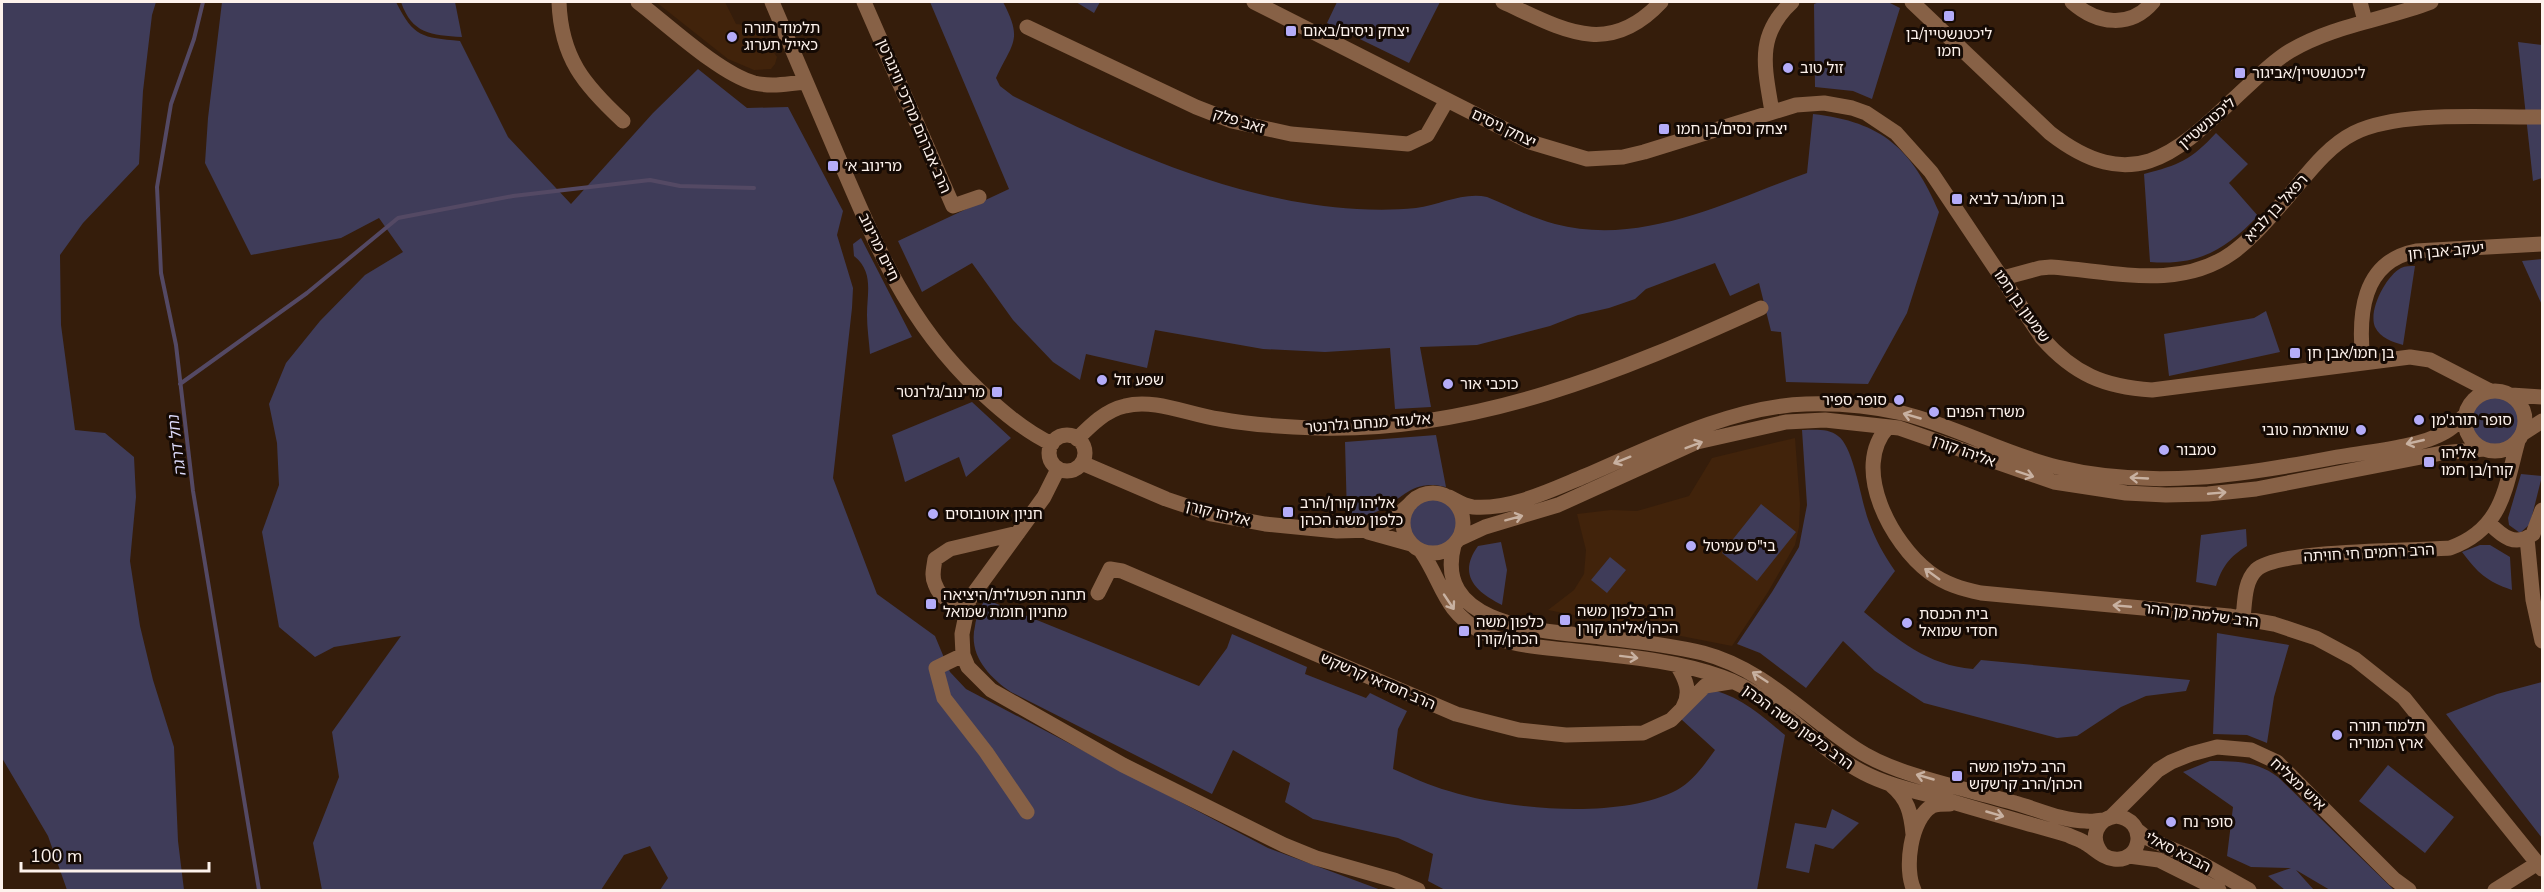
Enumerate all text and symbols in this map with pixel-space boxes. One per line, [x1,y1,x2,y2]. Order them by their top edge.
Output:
marker: ליכטנשטיין/בן חמו [1942,9,1956,23]
place label: תלמוד תורה כאייל תערוג [744,18,820,55]
place label: יצחק ניסים/באום [1303,21,1410,41]
marker: יצחק ניסים/באום [1284,24,1298,38]
place label: ליכטנשטיין/בן חמו [1906,24,1993,61]
marker: תלמוד תורה כאייל תערוג [725,30,739,44]
street label: הרב אברהם מרדכי ווינגרטן [872,36,956,196]
place label: זול טוב [1800,58,1844,78]
marker: זול טוב [1781,61,1795,75]
place label: ליכטנשטיין/אביגור [2252,63,2366,83]
marker: ליכטנשטיין/אביגור [2233,66,2247,80]
street label: ליכטנשטיין [2174,93,2240,153]
street label: זאב פלק [1211,104,1267,138]
street label: יצחק ניסים [1468,104,1540,152]
place label: יצחק נסים/בן חמו [1676,119,1787,139]
marker: יצחק נסים/בן חמו [1657,122,1671,136]
place label: מרינוב א׳ [845,156,902,176]
marker: מרינוב א׳ [826,159,840,173]
street label: רפאל בן לביא [2240,170,2312,246]
place label: בן חמו/בר לביא [1969,189,2065,209]
marker: בן חמו/בר לביא [1950,192,1964,206]
street label: חיים מרינוב [854,210,904,284]
street label: יעקב אבן חן [2407,238,2485,264]
street label: שמעון בן חמו [1989,266,2055,346]
place label: בן חמו/אבן חן [2307,343,2395,363]
marker: בן חמו/אבן חן [2288,346,2302,360]
place label: שפע זול [1114,370,1164,390]
marker: שפע זול [1095,373,1109,387]
place label: כוכבי אור [1460,374,1519,394]
marker: כוכבי אור [1441,377,1455,391]
place label: מרינוב/גלרנטר [896,382,985,402]
marker: מרינוב/גלרנטר [990,385,1004,399]
place label: סופר ספיר [1822,390,1887,410]
marker: סופר ספיר [1892,393,1906,407]
place label: משרד הפנים [1946,402,2025,422]
marker: משרד הפנים [1927,405,1941,419]
street label: אלעזר מנחם גלרנטר [1304,409,1432,437]
one-way arrow [1903,410,1922,421]
place label: סופר תורג'מן [2431,410,2512,430]
water label: נחל דרגה [162,413,192,478]
marker: סופר תורג'מן [2412,413,2426,427]
place label: שווארמה טובי [2262,420,2349,440]
marker: שווארמה טובי [2354,423,2368,437]
street label: אליהו קורן [1930,430,1998,472]
one-way arrow [2406,437,2425,449]
one-way arrow [1684,438,1703,449]
place label: טמבור [2176,440,2216,460]
marker: טמבור [2157,443,2171,457]
place label: אליהו קורן/בן חמו [2441,443,2514,480]
one-way arrow [1614,455,1632,466]
marker: אליהו קורן/בן חמו [2422,455,2436,469]
one-way arrow [2015,469,2034,480]
one-way arrow [2130,472,2150,483]
one-way arrow [2207,487,2227,498]
place label: אליהו קורן/הרב כלפון משה הכהן [1300,493,1403,530]
street label: אליהו קורן [1184,495,1252,531]
place label: חניון אוטובוסים [945,504,1043,524]
marker: אליהו קורן/הרב כלפון משה הכהן [1281,505,1295,519]
marker: חניון אוטובוסים [926,507,940,521]
one-way arrow [1504,512,1523,524]
place label: בי"ס עמיטל [1703,536,1776,556]
marker: בי"ס עמיטל [1684,539,1698,553]
street label: הרב רחמים חי חויתה [2303,540,2435,566]
one-way arrow [1925,568,1941,580]
place label: תחנה תפעולית/היציאה מחניון חומת שמואל [943,585,1086,622]
one-way arrow [1443,593,1455,610]
marker: תחנה תפעולית/היציאה מחניון חומת שמואל [924,597,938,611]
street label: הרב שלמה מן ההר [2142,598,2260,632]
one-way arrow [2113,600,2133,611]
place label: הרב כלפון משה הכהן/אליהו קורן [1577,601,1678,638]
place label: בית הכנסת חסדי שמואל [1919,604,1998,641]
place label: כלפון משה הכהן/קורן [1476,612,1544,649]
marker: הרב כלפון משה הכהן/אליהו קורן [1558,613,1572,627]
marker: בית הכנסת חסדי שמואל [1900,616,1914,630]
marker: כלפון משה הכהן/קורן [1457,624,1471,638]
street label: הרב חסדאי קרשקש [1318,648,1438,714]
one-way arrow [1618,652,1638,663]
one-way arrow [1752,671,1769,683]
street label: הרב כלפון משה הכהן [1739,680,1857,774]
place label: תלמוד תורה ארץ המוריה [2349,716,2425,753]
marker: תלמוד תורה ארץ המוריה [2330,728,2344,742]
street label: איש מצליח [2266,753,2330,815]
place label: הרב כלפון משה הכהן/הרב קרשקש [1969,757,2082,794]
marker: הרב כלפון משה הכהן/הרב קרשקש [1950,769,1964,783]
one-way arrow [1916,771,1935,782]
one-way arrow [1985,809,2004,820]
place label: סופר נח [2183,812,2233,832]
marker: סופר נח [2164,815,2178,829]
street label: הבבא סאלי [2142,827,2214,877]
scale bar [21,835,208,873]
text: 100 m [30,844,82,868]

